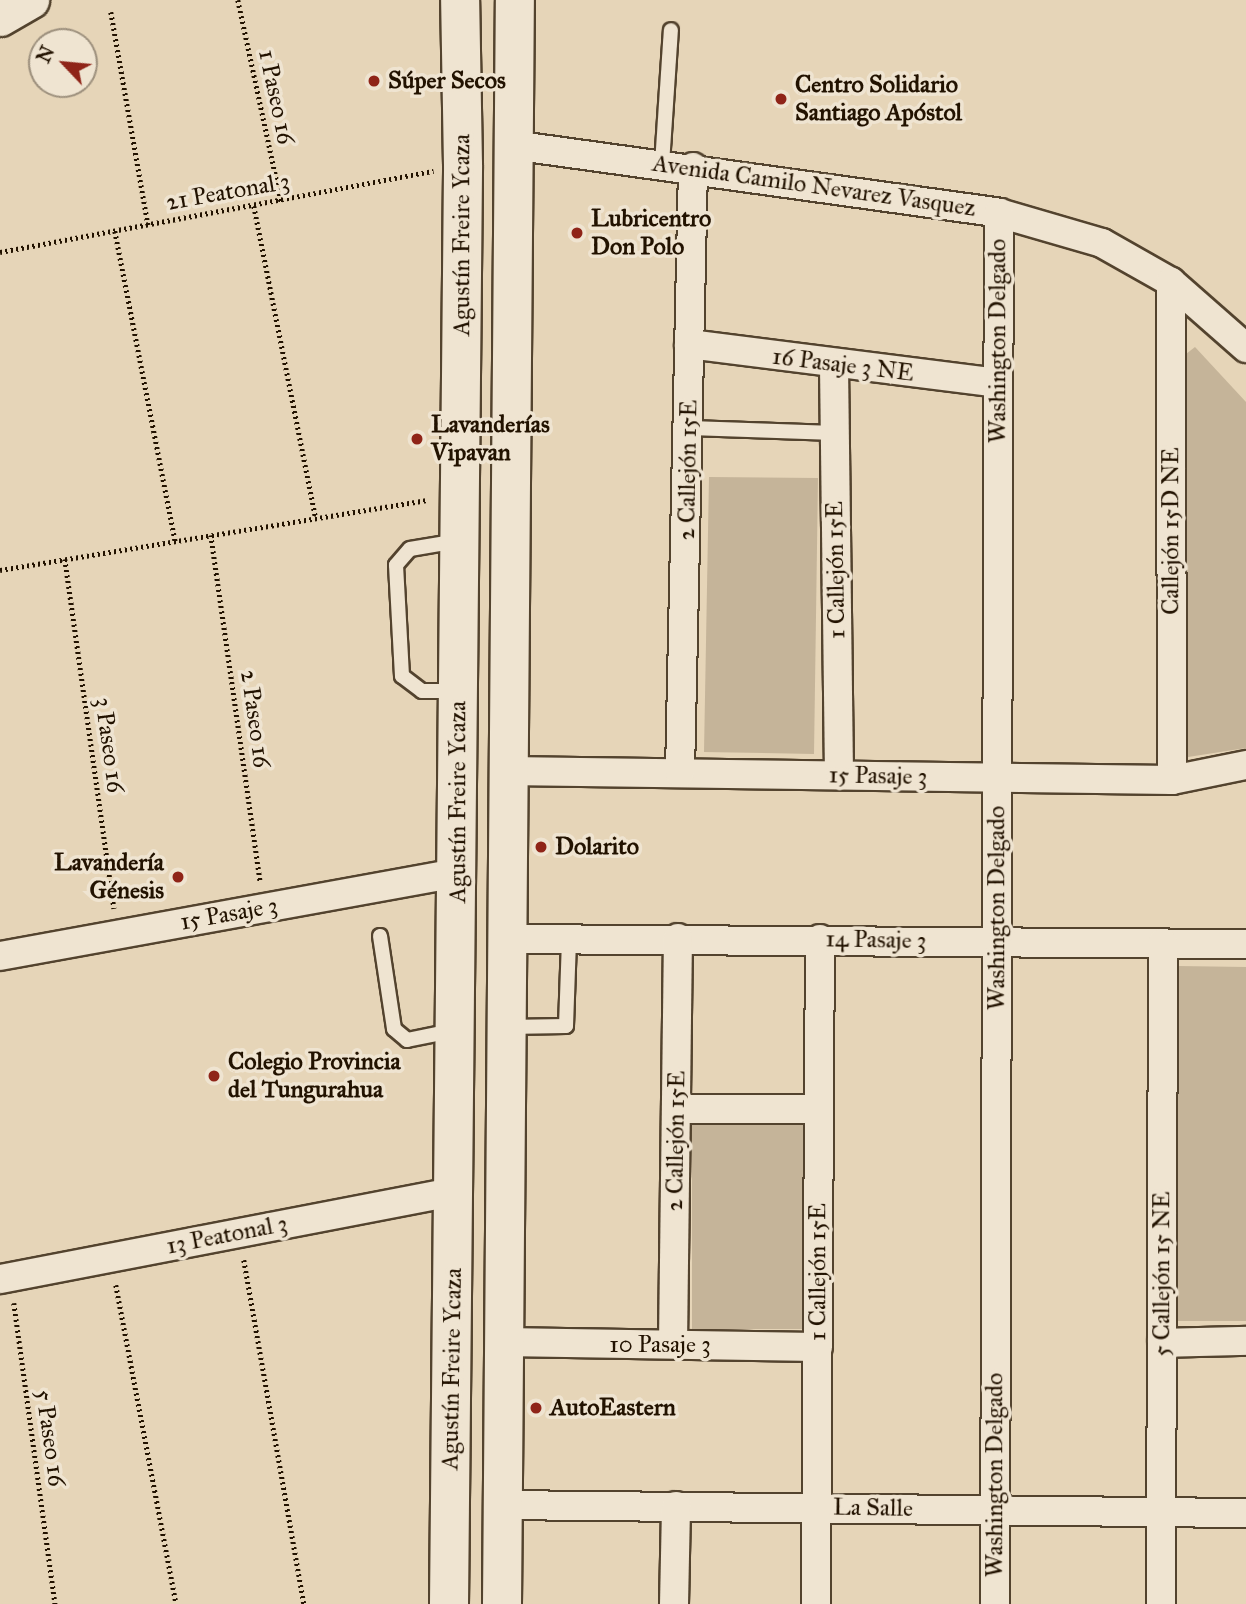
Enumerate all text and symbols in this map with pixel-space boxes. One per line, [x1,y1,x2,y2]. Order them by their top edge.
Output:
north arrow [28,28,98,98]
text: N [32,42,59,67]
street label: 1 Paseo 16 [252,47,300,147]
place label: Súper Secos [388,67,506,95]
place label: Centro Solidario Santiago Apóstol [795,71,962,127]
marker: Súper Secos [366,73,382,89]
marker: Centro Solidario Santiago Apóstol [773,91,789,107]
street label: Agustín Freire Ycaza [448,134,476,336]
street label: Avenida Camilo Nevarez Vasquez [651,149,977,223]
street label: 21 Peatonal 3 [164,167,292,217]
place label: Lubricentro Don Polo [591,205,711,261]
marker: Lubricentro Don Polo [569,225,585,241]
street label: Washington Delgado [984,239,1012,443]
street label: 16 Pasaje 3 NE [771,342,915,388]
street label: 2 Callejón 15E [672,400,704,540]
place label: Lavanderías Vipavan [431,411,550,467]
marker: Lavanderías Vipavan [409,431,425,447]
street label: Callejón 15D NE [1157,447,1185,615]
street label: 1 Callejón 15E [820,501,852,639]
street label: 2 Paseo 16 [234,668,276,770]
street label: 3 Paseo 16 [88,695,130,795]
street label: Agustín Freire Ycaza [444,701,472,903]
street label: 15 Pasaje 3 [828,761,928,791]
street label: Washington Delgado [983,806,1011,1010]
place label: Dolarito [555,833,639,861]
marker: Dolarito [533,839,549,855]
place label: Lavandería Génesis [54,849,164,905]
marker: Lavandería Génesis [170,869,186,885]
street label: 15 Pasaje 3 [178,891,280,937]
street label: 14 Pasaje 3 [825,925,927,955]
place label: Colegio Provincia del Tungurahua [228,1048,401,1104]
marker: Colegio Provincia del Tungurahua [206,1068,222,1084]
street label: 2 Callejón 15E [660,1071,692,1211]
street label: 5 Callejón 15 NE [1148,1191,1176,1357]
street label: 1 Callejón 15E [804,1203,832,1341]
street label: 13 Peatonal 3 [164,1209,290,1261]
street label: Agustín Freire Ycaza [436,1268,468,1470]
street label: 10 Pasaje 3 [609,1331,711,1359]
street label: Washington Delgado [981,1373,1009,1577]
street label: 5 Paseo 16 [29,1388,71,1488]
place label: AutoEastern [550,1394,676,1422]
marker: AutoEastern [528,1400,544,1416]
street label: La Salle [833,1493,913,1523]

